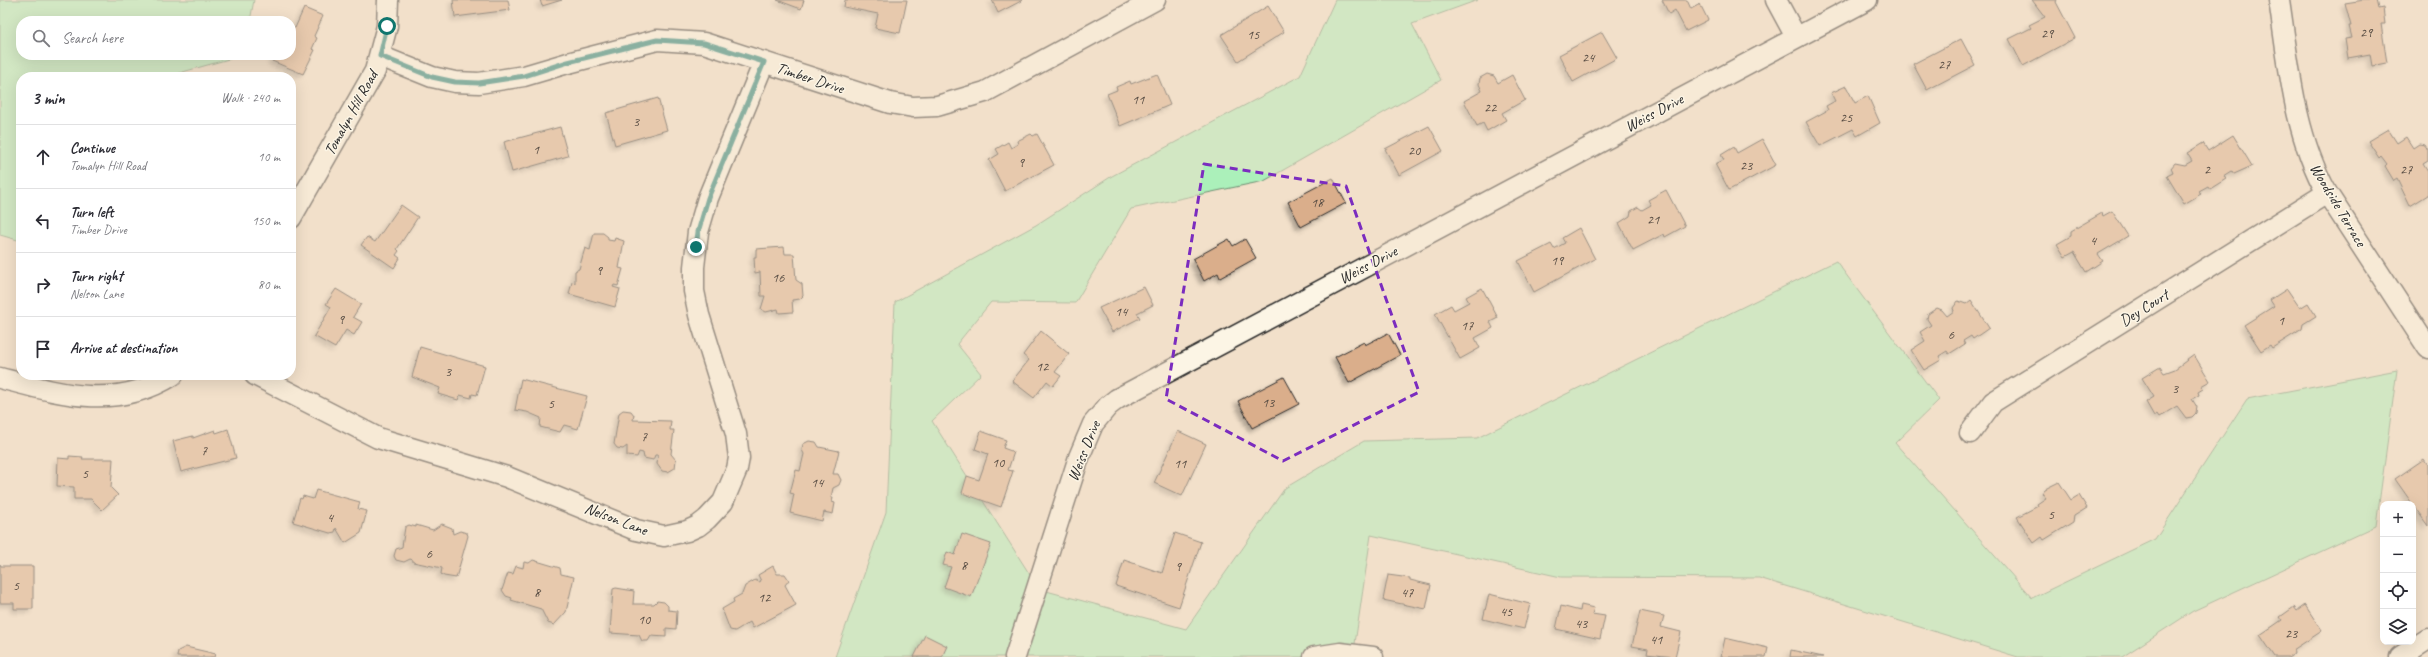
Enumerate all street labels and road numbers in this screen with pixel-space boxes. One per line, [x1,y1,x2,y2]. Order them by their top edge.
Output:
street label: Timber Drive [774,58,848,99]
street label: Tomalyn Hill Road [320,65,384,159]
street label: Weiss Drive [1621,89,1688,137]
street label: Woodside Terrace [2305,160,2372,252]
street label: Weiss Drive [1335,241,1402,289]
street label: Dey Court [2116,284,2175,331]
street label: Weiss Drive [1063,416,1106,484]
street label: Nelson Lane [582,498,652,541]

